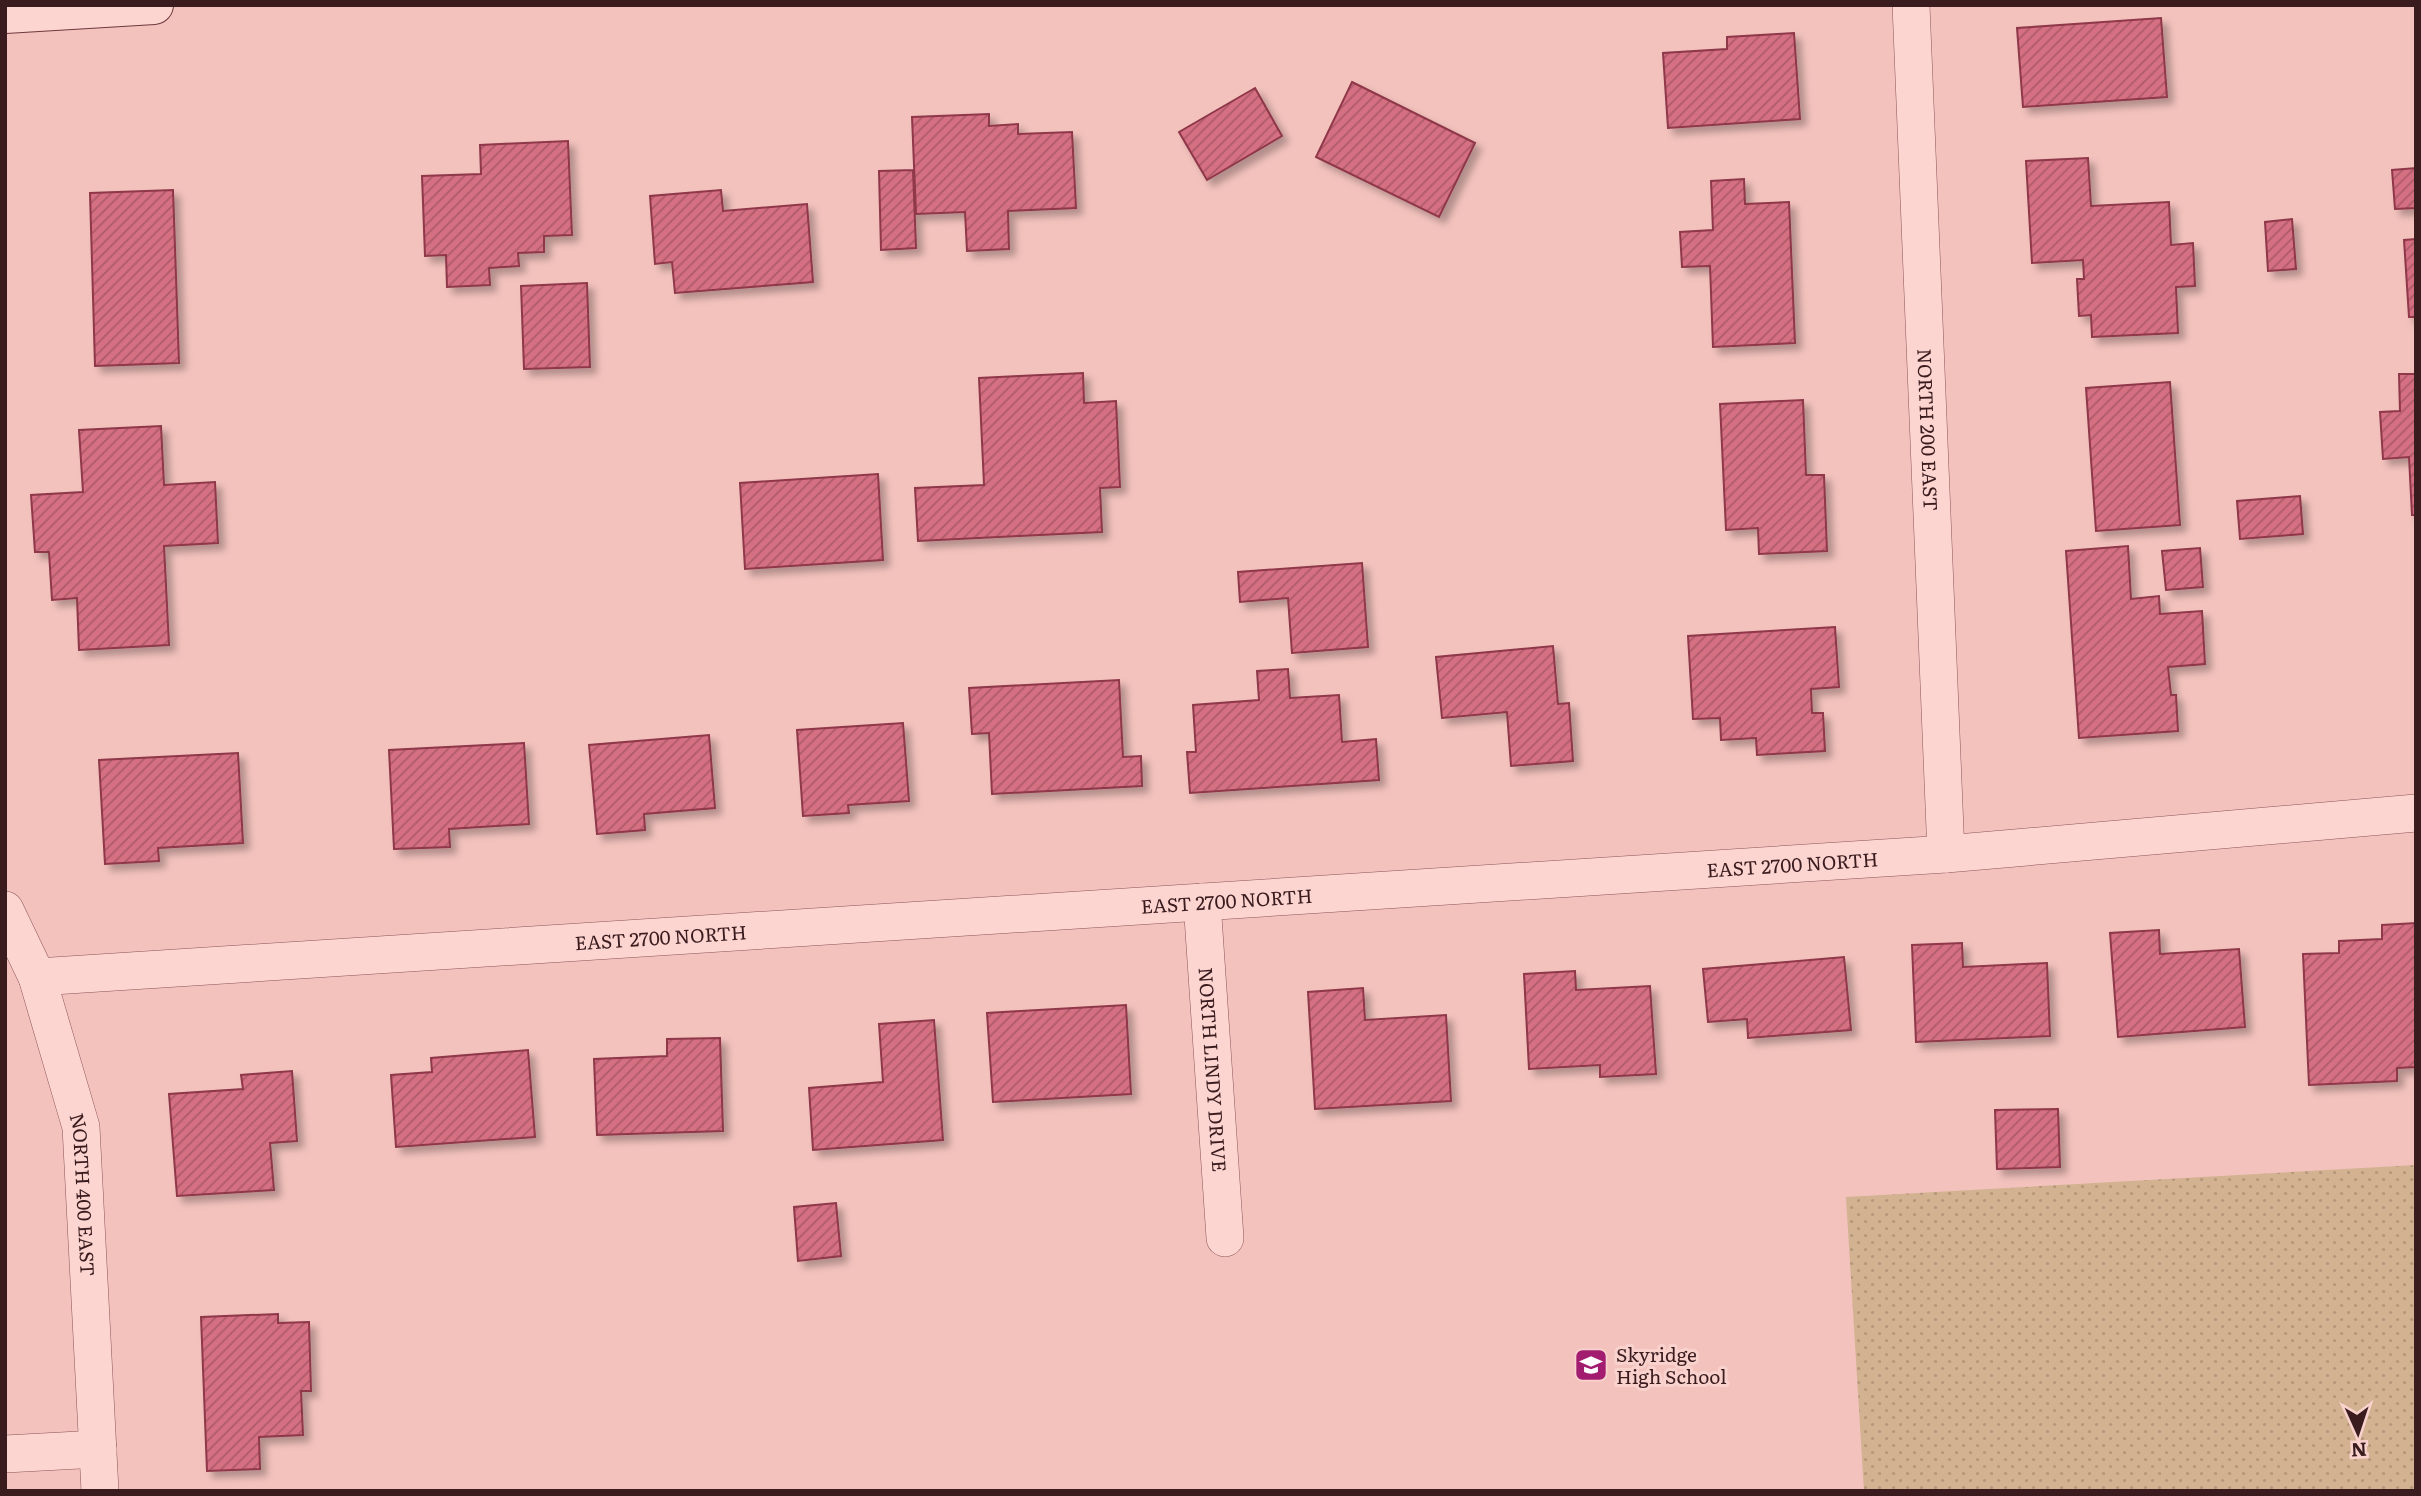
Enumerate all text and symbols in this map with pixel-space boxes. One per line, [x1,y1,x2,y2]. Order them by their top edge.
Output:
street label: NORTH 200 EAST [1911,348,1946,512]
street label: EAST 2700 NORTH [1706,844,1879,883]
street label: EAST 2700 NORTH [1140,881,1313,920]
street label: EAST 2700 NORTH [574,917,748,956]
street label: NORTH LINDY DRIVE [1192,966,1234,1173]
street label: NORTH 400 EAST [64,1109,103,1277]
place label: Skyridge High School [1616,1340,1727,1390]
school or university icon: Skyridge High School [1572,1346,1610,1384]
north arrow [2323,1398,2393,1468]
text: N [2350,1437,2368,1465]

